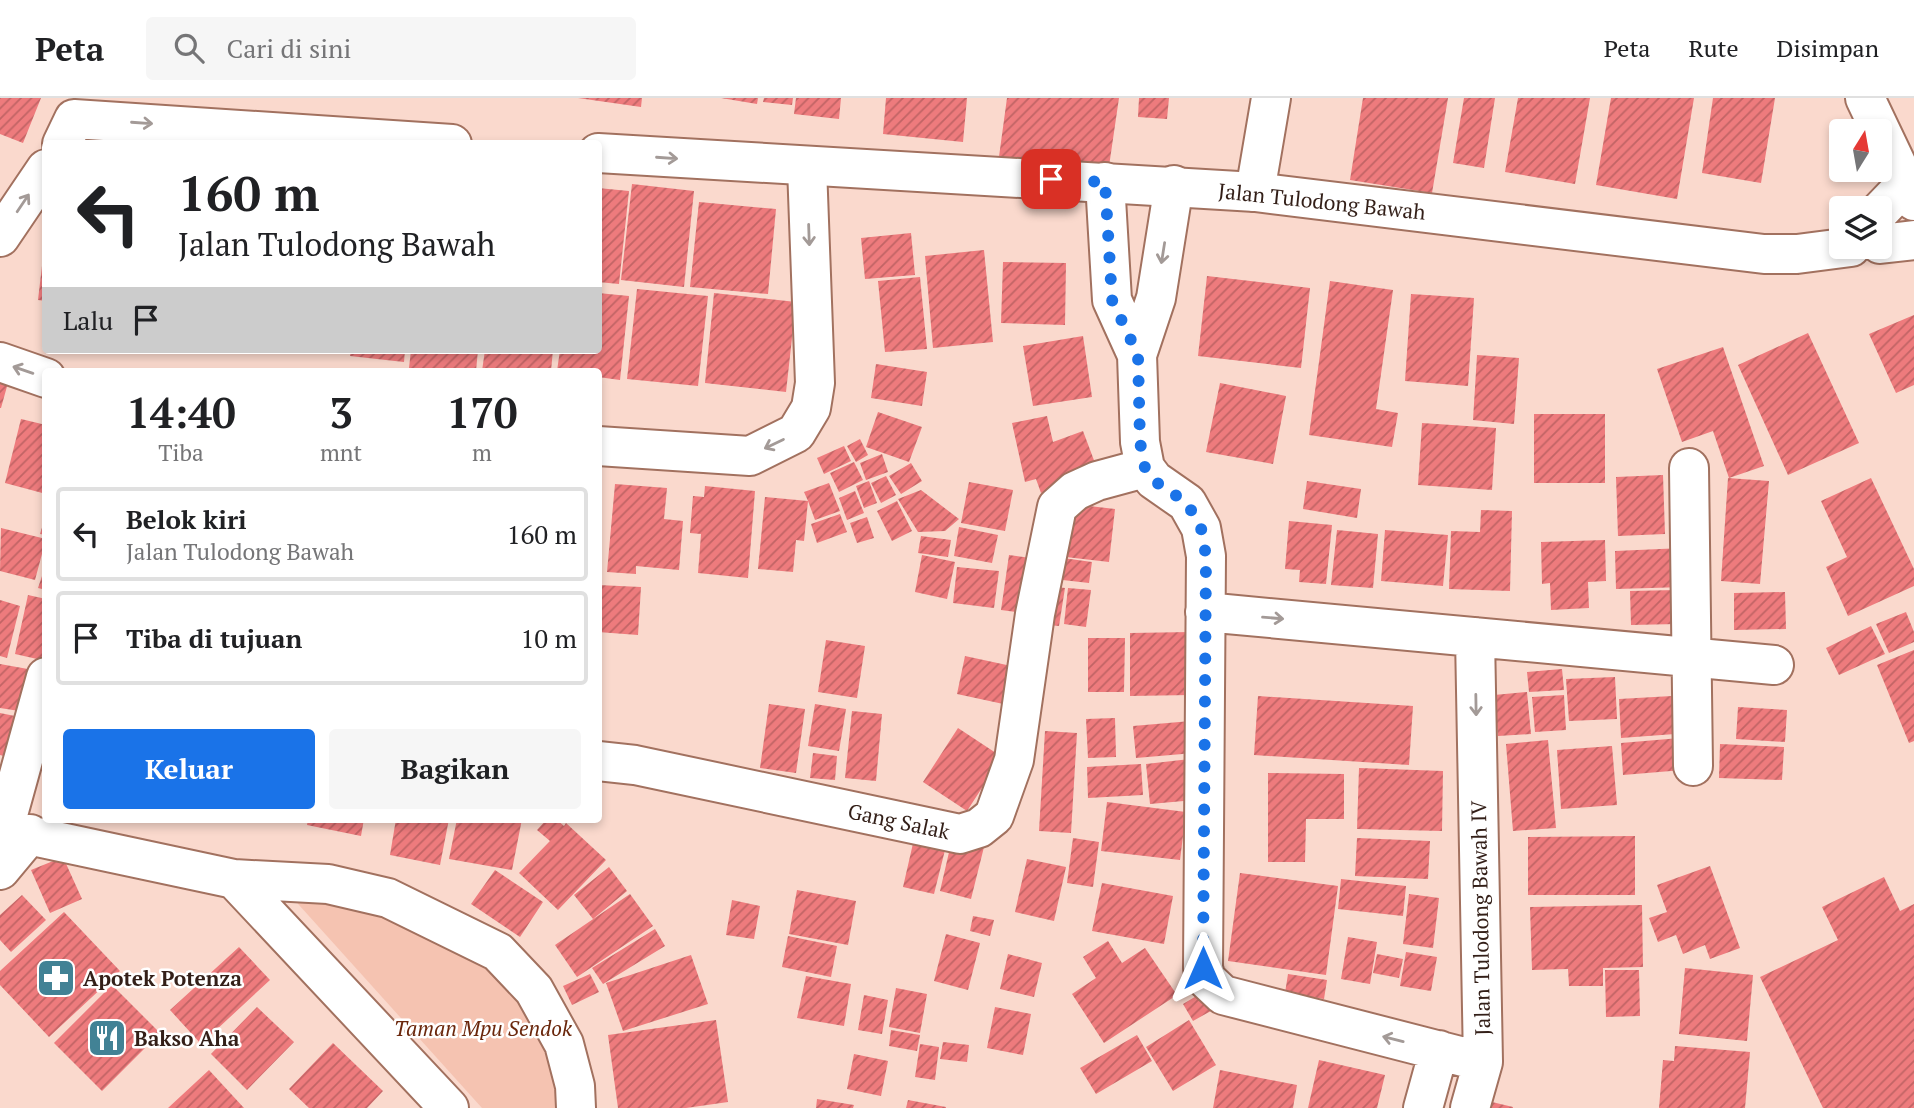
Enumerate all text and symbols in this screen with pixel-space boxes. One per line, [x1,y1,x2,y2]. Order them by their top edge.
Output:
search box [146,17,636,80]
text: Peta [35,27,104,70]
icon: search [170,29,208,67]
text: Cari di sini [226,31,351,65]
text: Peta [1604,32,1650,64]
text: Rute [1688,32,1738,64]
text: Disimpan [1776,32,1879,64]
one-way arrow [130,117,152,130]
north arrow [1829,119,1892,182]
map controls [1829,119,1892,259]
pin [1021,149,1081,209]
one-way arrow [655,151,678,164]
text: 160 m [178,160,320,225]
icon: arrive [1032,160,1070,198]
icon: left [63,168,154,259]
street label: Jalan Tulodong Bawah [1217,176,1427,226]
one-way arrow [16,194,30,213]
button: layers [1829,196,1892,259]
text: Jalan Tulodong Bawah [178,223,495,265]
one-way arrow [803,223,816,246]
one-way arrow [1156,241,1169,263]
icon: arrive [127,301,165,339]
text: Lalu [63,303,113,337]
one-way arrow [12,363,34,375]
text: 14:40 [126,384,236,440]
text: 3 [329,384,353,440]
text: 170 [446,384,518,440]
text: Tiba [158,437,204,468]
text: mnt [320,437,362,468]
text: m [472,437,492,468]
one-way arrow [764,438,785,451]
text: Belok kiri [126,502,247,536]
icon: left [67,515,105,553]
text: 160 m [507,517,577,551]
text: Jalan Tulodong Bawah [126,536,354,567]
one-way arrow [1261,612,1284,625]
icon: arrive [67,619,105,657]
text: Tiba di tujuan [126,621,302,655]
text: 10 m [521,621,577,655]
one-way arrow [1470,694,1483,717]
button: Keluar [63,729,315,809]
button: Bagikan [329,729,581,809]
street label: Gang Salak [846,797,953,845]
street label: Jalan Tulodong Bawah IV [1464,800,1496,1036]
position arrow [1166,931,1240,1005]
pharmacy icon: Apotek Potenza [35,957,77,999]
place label: Apotek Potenza [83,964,242,992]
park label: Taman Mpu Sendok [394,1014,573,1042]
restaurant icon: Bakso Aha [86,1017,128,1059]
place label: Bakso Aha [134,1024,240,1052]
one-way arrow [1383,1032,1405,1045]

